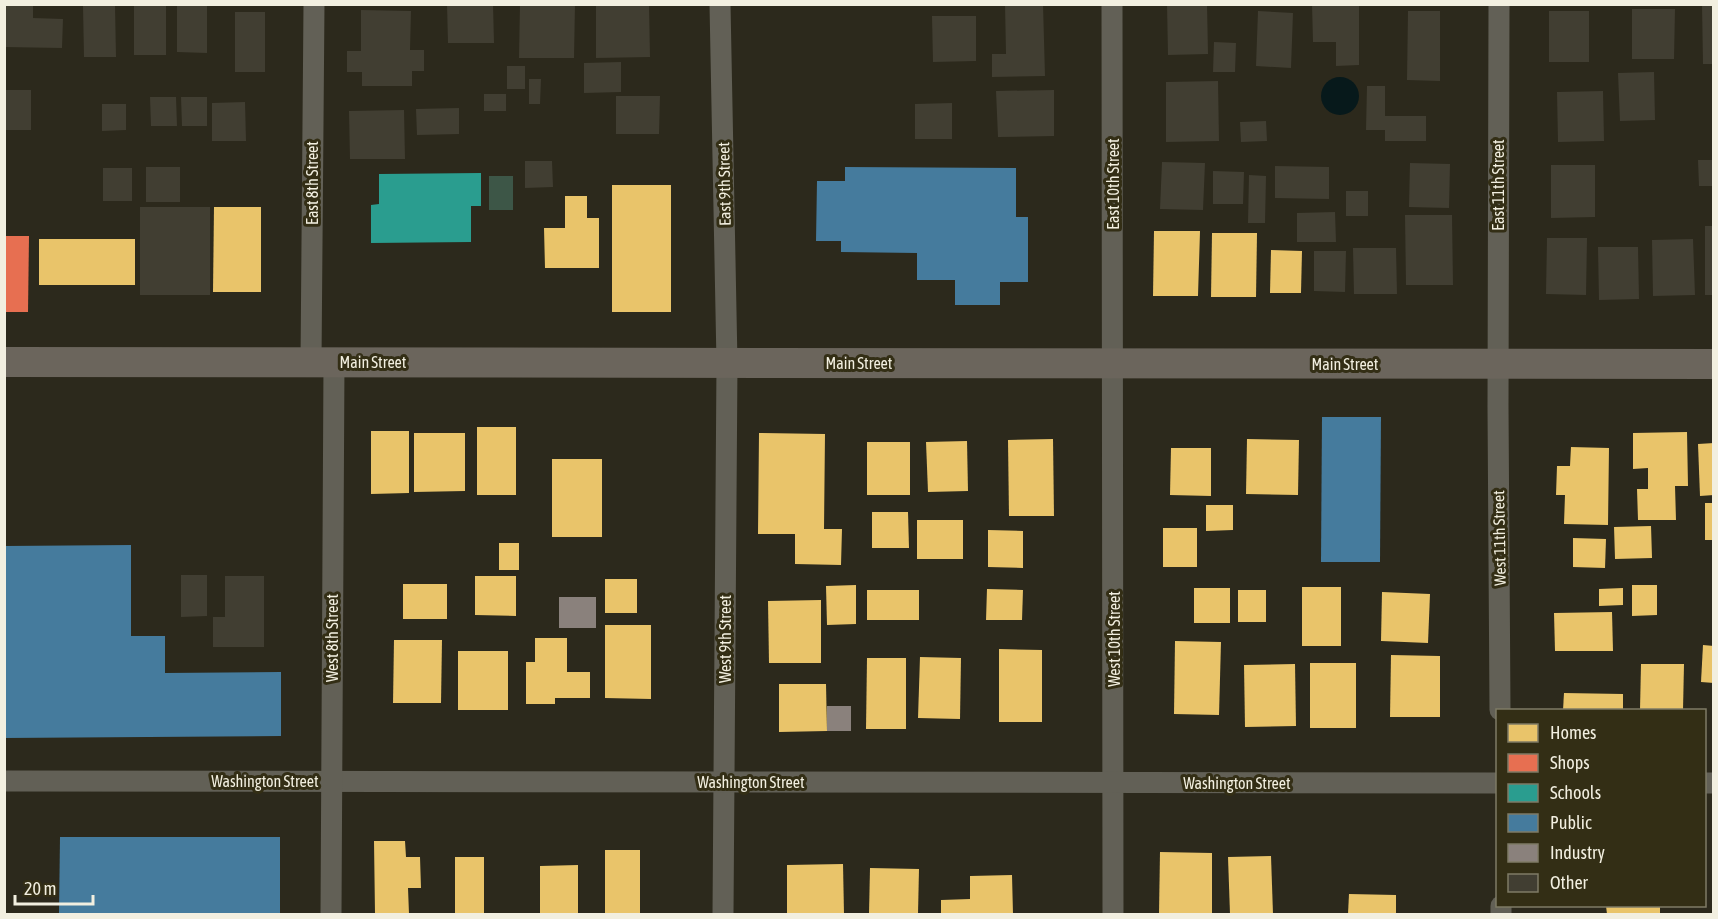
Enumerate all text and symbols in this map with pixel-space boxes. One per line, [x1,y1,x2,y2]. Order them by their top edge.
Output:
street label: East 10th Street [1104,138,1122,230]
street label: East 11th Street [1489,139,1507,231]
street label: East 8th Street [303,141,321,225]
street label: East 9th Street [714,142,734,226]
street label: Main Street [340,353,407,371]
street label: Main Street [826,354,893,372]
street label: Main Street [1312,355,1379,373]
street label: West 11th Street [1489,490,1509,586]
street label: West 10th Street [1105,591,1123,687]
street label: West 8th Street [323,594,341,682]
street label: West 9th Street [716,595,734,683]
legend [1496,709,1706,907]
text: Homes [1550,722,1596,743]
text: Shops [1550,752,1590,773]
street label: Washington Street [211,772,319,791]
street label: Washington Street [697,773,805,792]
street label: Washington Street [1183,774,1291,793]
text: Schools [1550,782,1601,803]
text: Public [1550,812,1592,833]
text: Industry [1550,842,1605,863]
scale bar [15,868,93,906]
text: Other [1550,872,1589,893]
text: 20 m [24,878,56,899]

